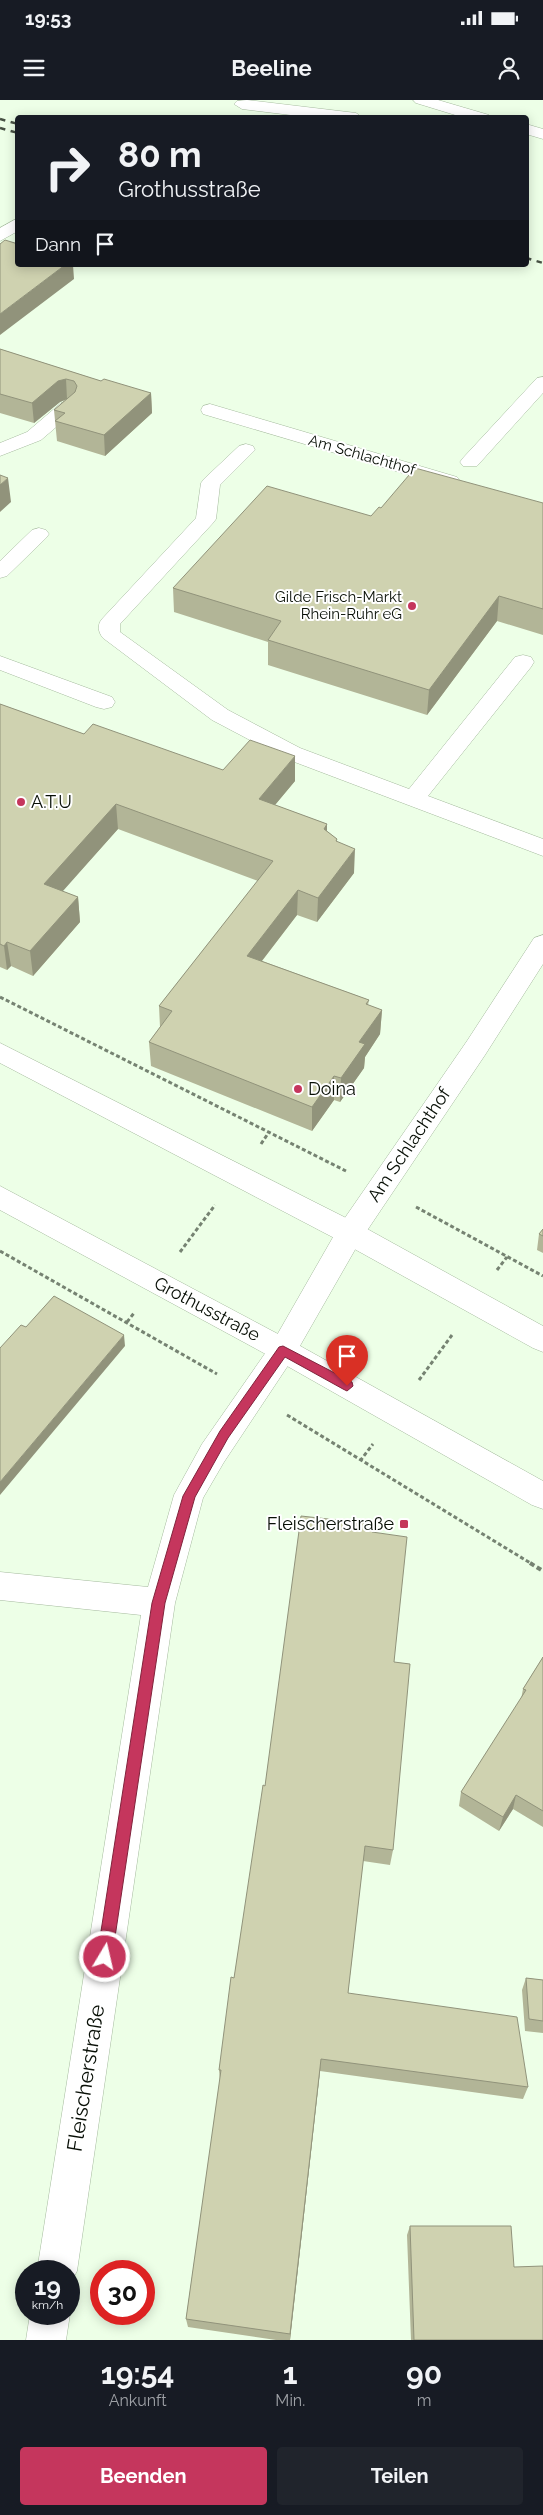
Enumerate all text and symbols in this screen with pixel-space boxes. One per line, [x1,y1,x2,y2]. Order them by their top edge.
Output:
text: 19:53 [25,7,71,29]
icon: menu [20,54,48,82]
icon: person [495,54,523,82]
text: Beeline [231,55,312,81]
text: 80 m [118,134,202,175]
icon: right [35,135,100,200]
text: Grothusstraße [118,176,261,202]
icon: arrive [91,230,119,258]
text: Dann [35,233,81,255]
street label: Am Schlachthof [306,431,419,479]
place label: Gilde Frisch-Markt Rhein-Ruhr eG [275,588,402,623]
marker: Gilde Frisch-Markt Rhein-Ruhr eG [406,600,418,612]
place label: A.T.U [31,791,72,812]
marker: A.T.U [15,796,27,808]
place label: Doina [308,1078,356,1099]
marker: Doina [292,1083,304,1095]
street label: Am Schlachthof [363,1083,455,1206]
street label: Grothusstraße [151,1272,264,1345]
pin [326,1335,368,1386]
icon: arrive [333,1342,361,1370]
place label: Fleischerstraße [267,1513,394,1534]
marker: Fleischerstraße [398,1518,410,1530]
position arrow [78,1930,130,1982]
street label: Fleischerstraße [62,2003,109,2153]
speed limit sign: 30 [90,2260,155,2325]
text: 19 [34,2271,61,2301]
text: km/h [32,2298,63,2312]
text: 19:54 [101,2356,175,2391]
text: 1 [283,2356,298,2391]
text: 90 [406,2356,442,2391]
text: Ankunft [109,2391,167,2410]
text: Min. [275,2391,305,2410]
text: m [417,2391,431,2410]
button: Beenden [20,2447,267,2505]
button: Teilen [277,2447,523,2505]

